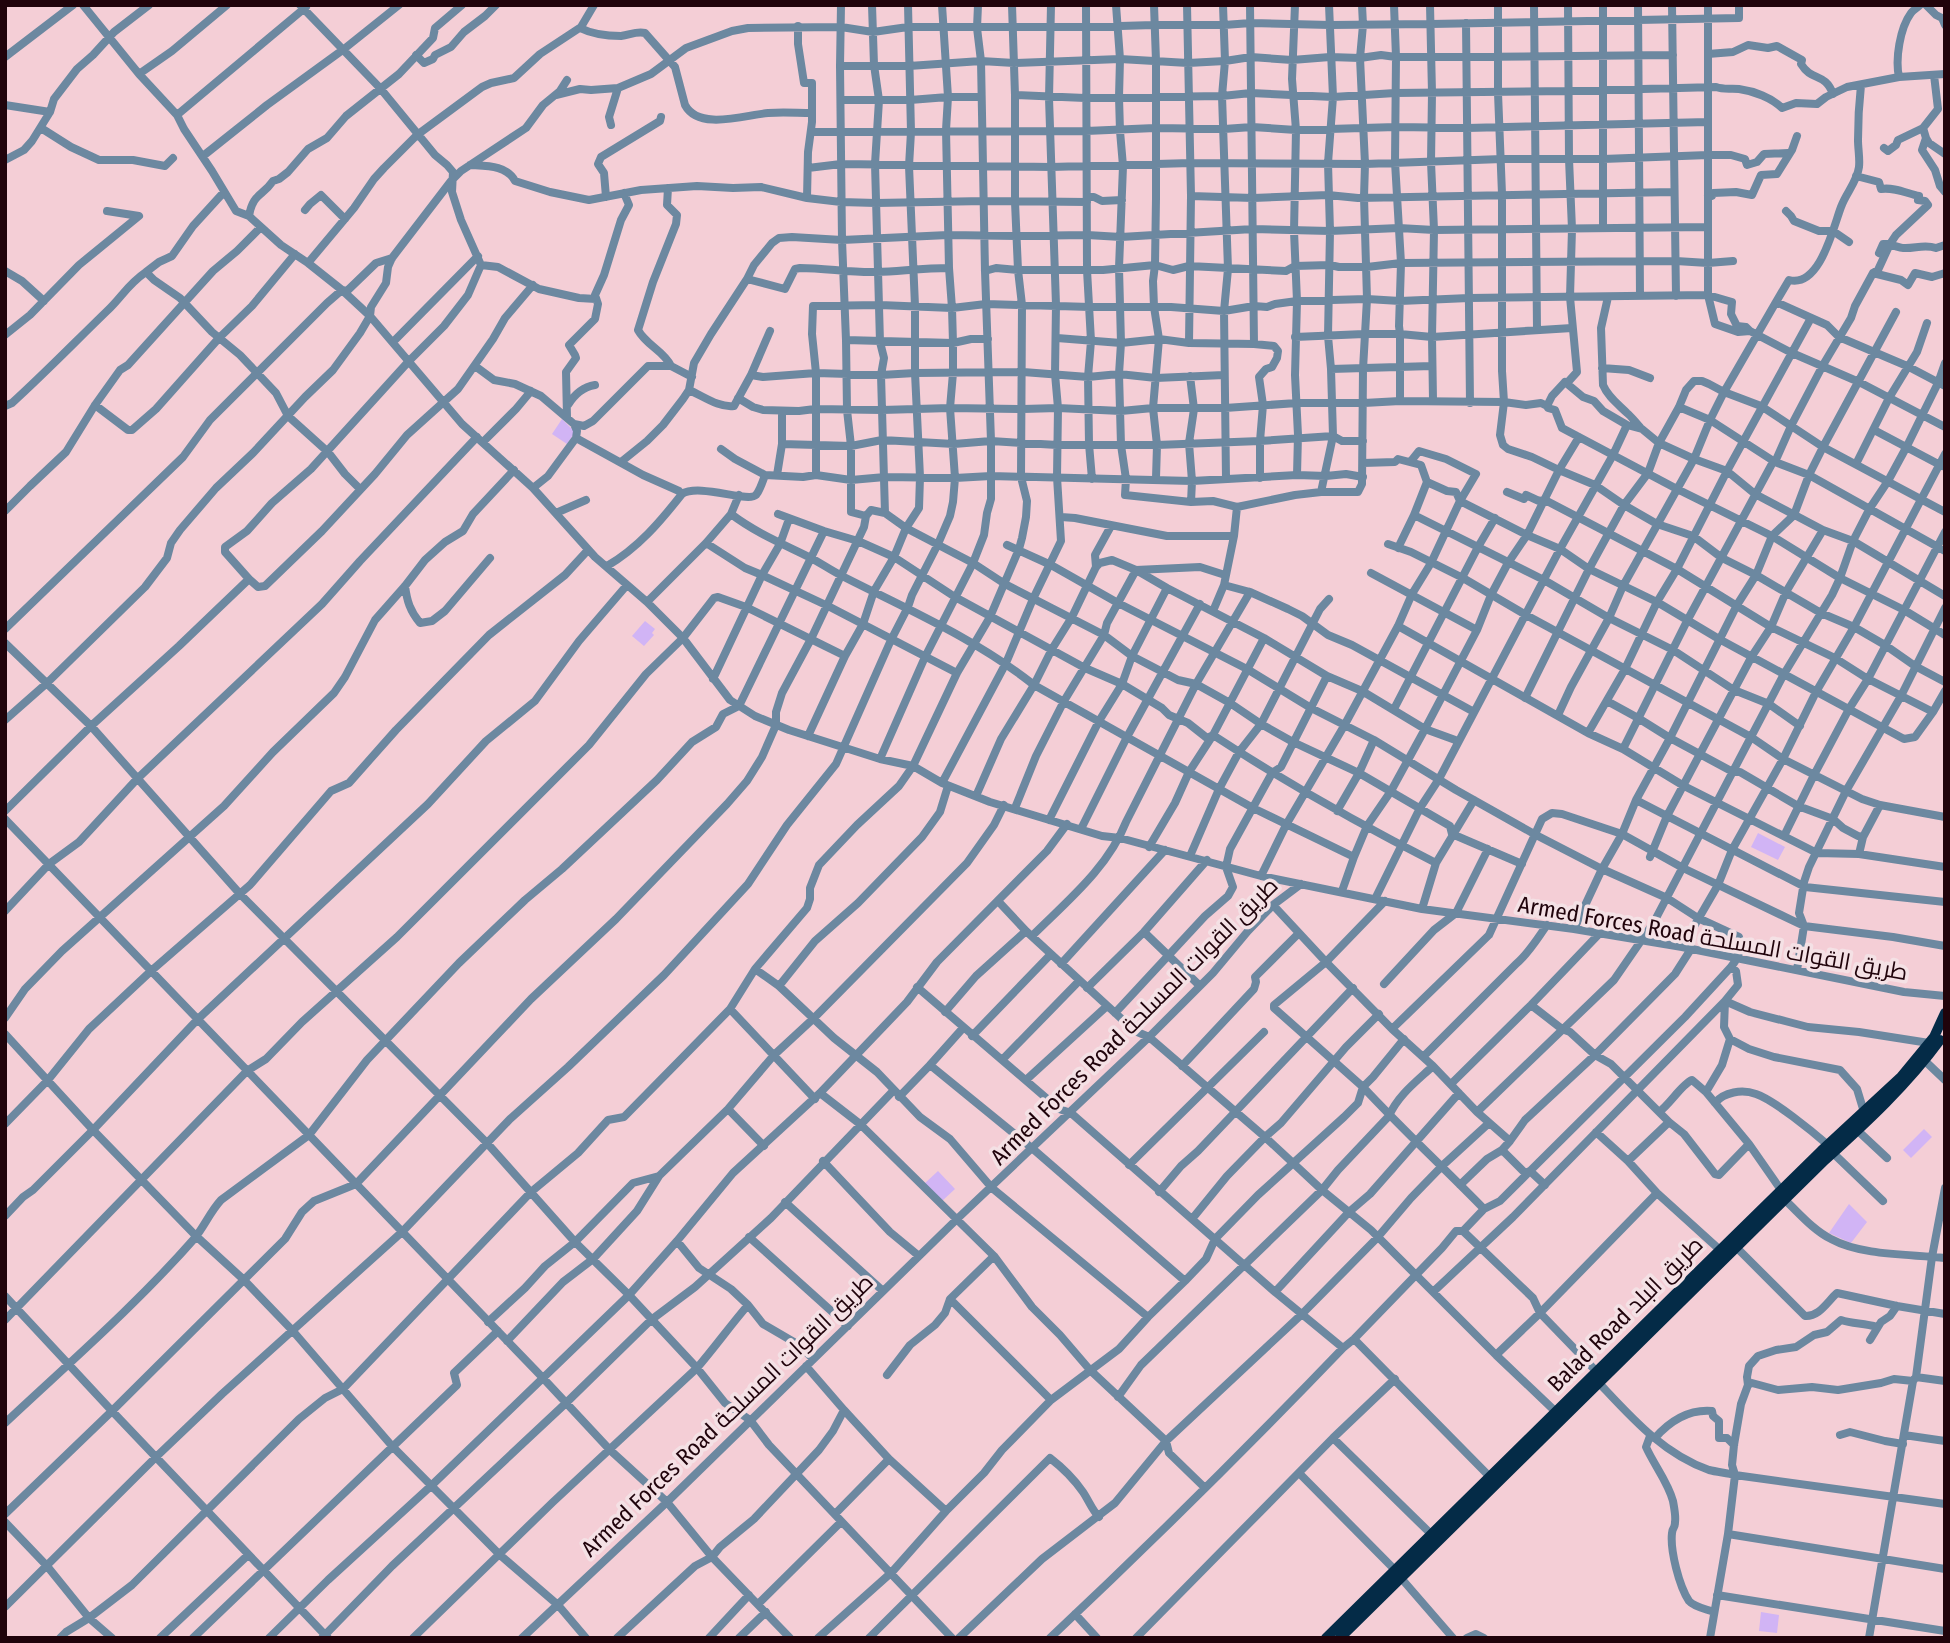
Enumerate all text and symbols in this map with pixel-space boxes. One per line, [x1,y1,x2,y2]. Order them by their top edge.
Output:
street label: Armed Forces Road طريق القوات المسلحة [984,871,1284,1171]
street label: Armed Forces Road طريق القوات المسلحة [1516,890,1910,986]
street label: Balad Road طريق البلد [1541,1230,1709,1398]
street label: Armed Forces Road طريق القوات المسلحة [575,1268,879,1562]

